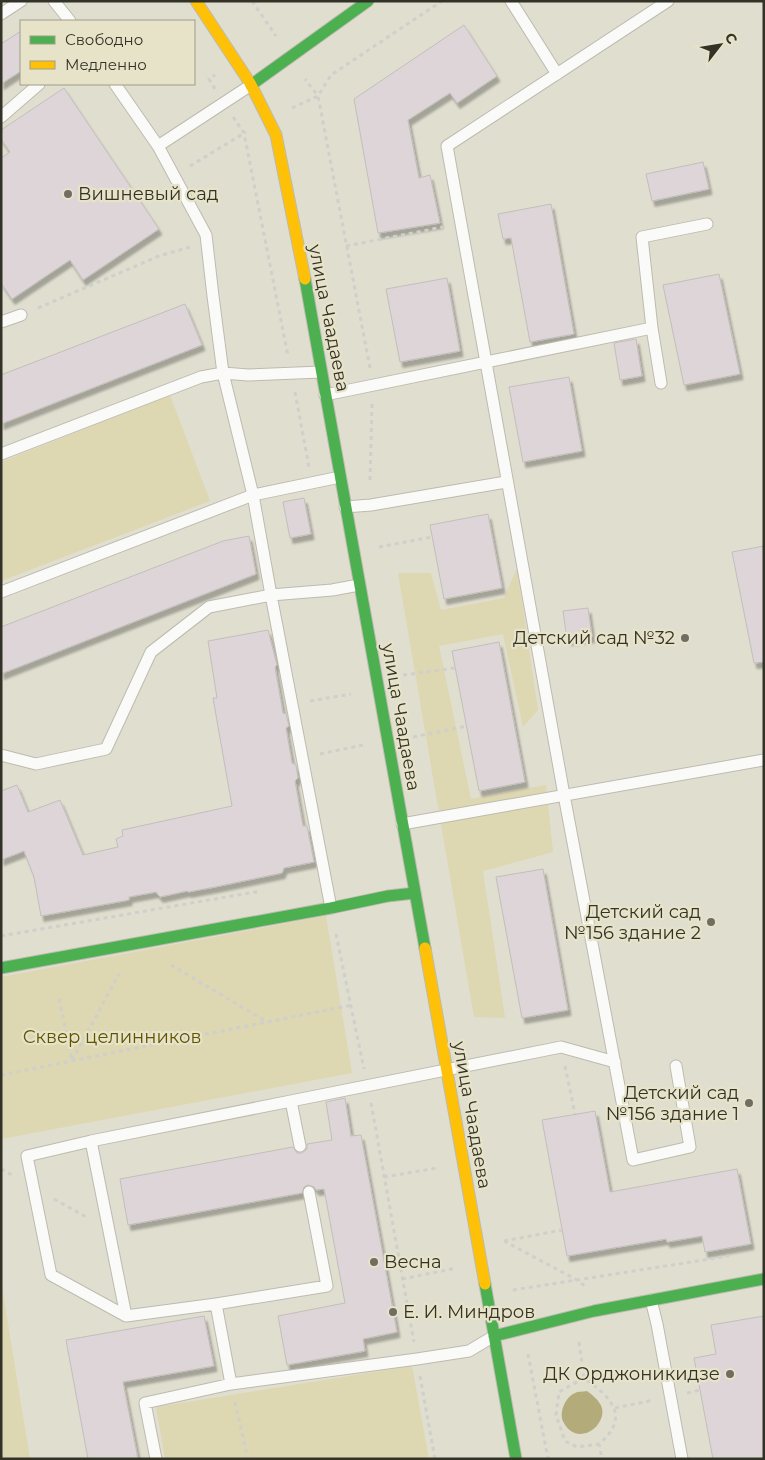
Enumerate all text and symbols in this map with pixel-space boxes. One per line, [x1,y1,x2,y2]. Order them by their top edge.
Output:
legend [20,20,195,85]
north arrow [695,20,745,70]
text: С [721,29,741,47]
text: Свободно [65,30,143,49]
text: Медленно [65,55,147,74]
place label: Вишневый сад [78,183,219,205]
marker: Вишневый сад [62,188,74,200]
street label: улица Чаадаева [304,242,354,393]
place label: Детский сад №32 [513,627,675,649]
marker: Детский сад №32 [679,632,691,644]
street label: улица Чаадаева [377,640,425,793]
place label: Детский сад №156 здание 2 [564,901,701,944]
marker: Детский сад №156 здание 2 [705,916,717,928]
park label: Сквер целинников [23,1026,201,1048]
street label: улица Чаадаева [448,1038,496,1191]
place label: Детский сад №156 здание 1 [606,1082,739,1125]
marker: Детский сад №156 здание 1 [743,1097,755,1109]
place label: Весна [384,1251,441,1273]
marker: Весна [368,1256,380,1268]
place label: Е. И. Миндров [403,1301,535,1323]
marker: Е. И. Миндров [387,1306,399,1318]
place label: ДК Орджоникидзе [543,1363,720,1385]
marker: ДК Орджоникидзе [724,1368,736,1380]

